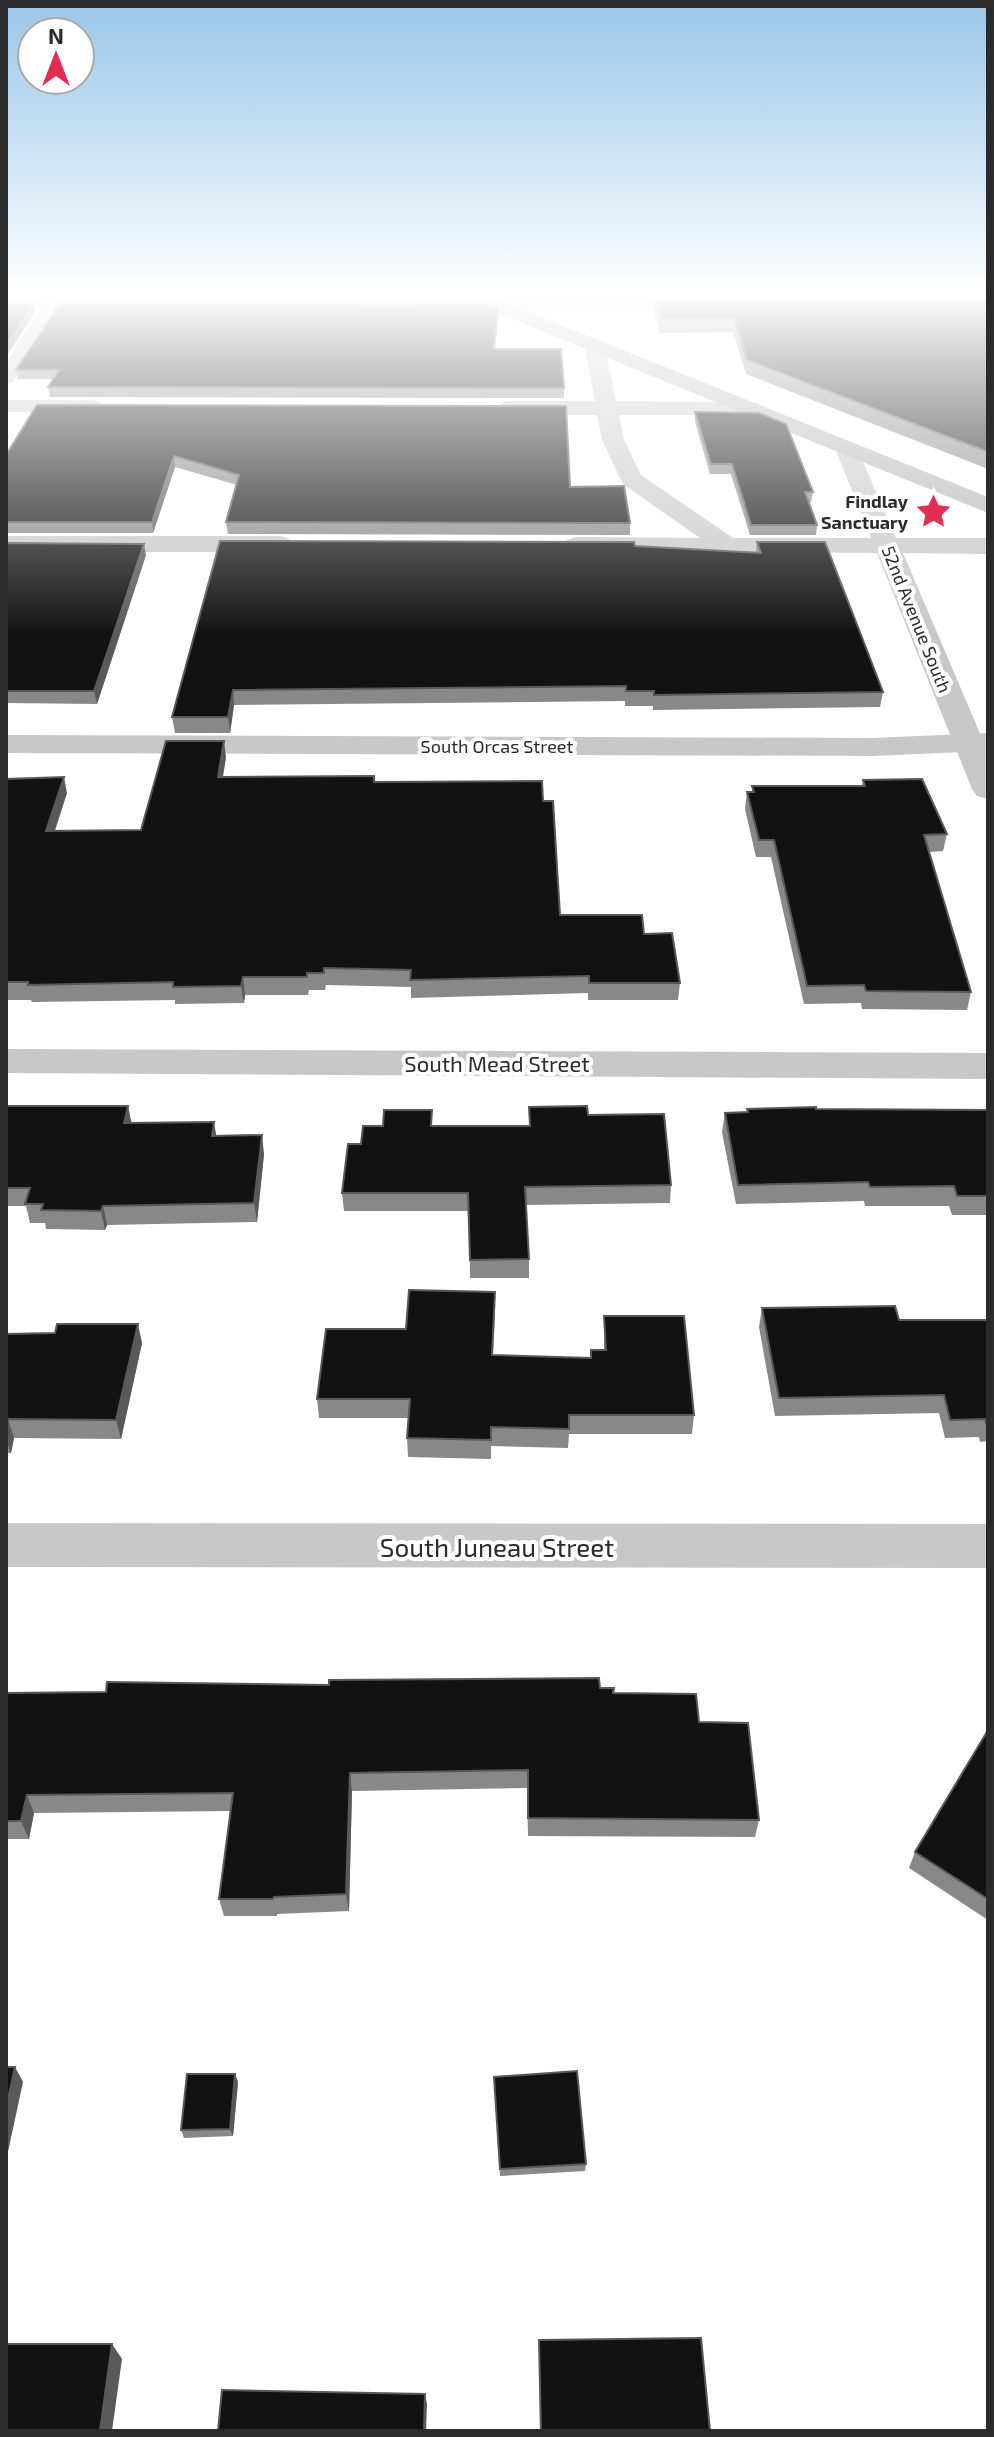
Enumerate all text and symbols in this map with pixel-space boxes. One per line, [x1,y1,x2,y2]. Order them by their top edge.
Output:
north arrow [16,16,96,96]
text: N [48,22,64,48]
place label: Findlay Sanctuary [821,490,909,533]
place icon: Findlay Sanctuary [915,492,953,530]
street label: 52nd Avenue South [878,542,956,696]
street label: South Orcas Street [421,735,574,757]
street label: South Mead Street [404,1050,590,1076]
street label: South Juneau Street [380,1531,614,1562]

